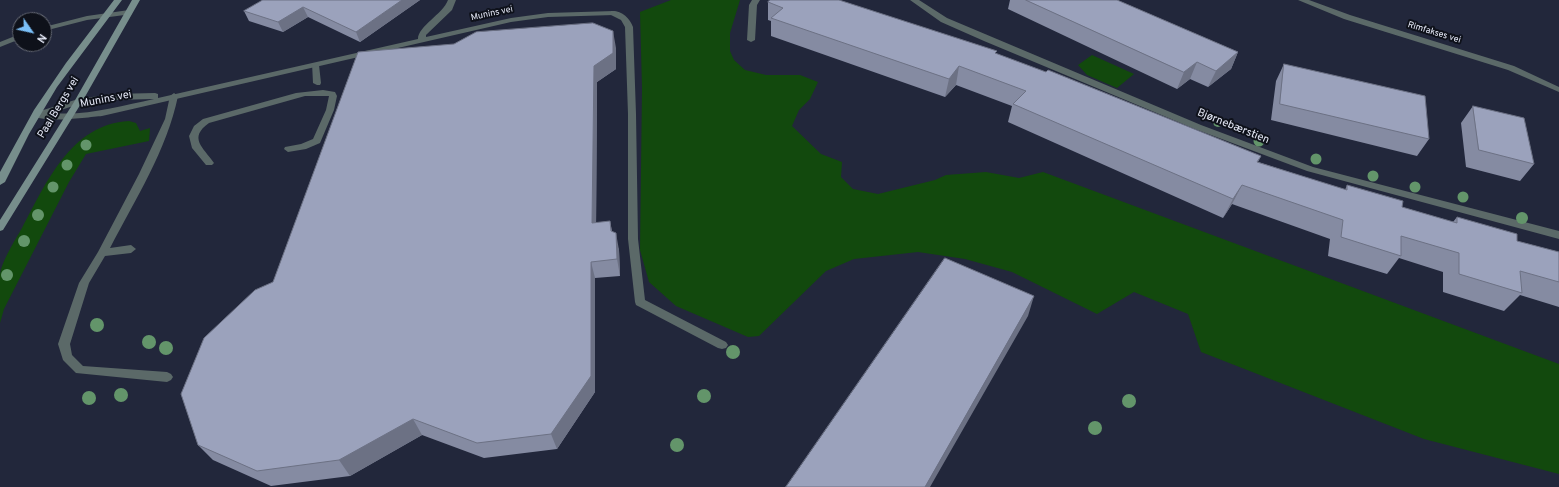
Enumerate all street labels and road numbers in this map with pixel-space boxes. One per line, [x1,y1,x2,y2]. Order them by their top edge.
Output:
street label: Munins vei [470,4,514,24]
street label: Rimfakses vei [1406,20,1462,46]
street label: Paal Bergs vei [35,75,83,141]
street label: Munins vei [79,89,133,111]
street label: Bjørnebærstien [1195,107,1271,147]

